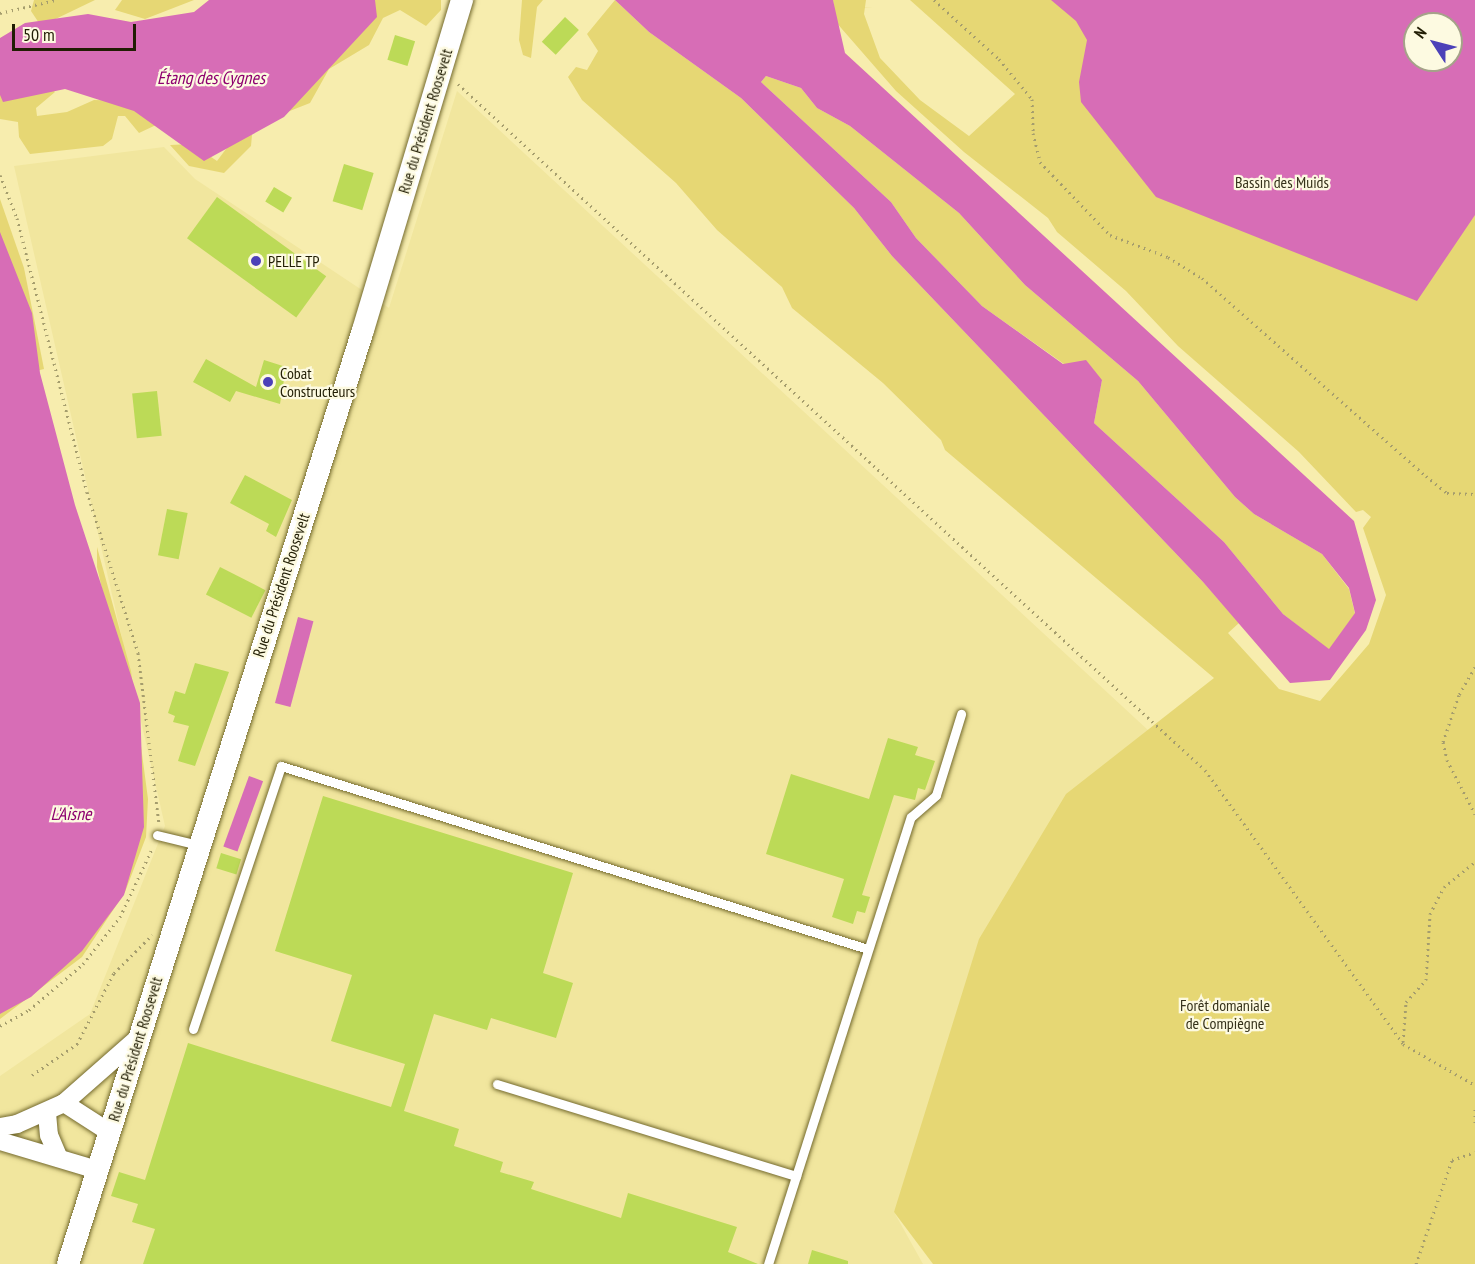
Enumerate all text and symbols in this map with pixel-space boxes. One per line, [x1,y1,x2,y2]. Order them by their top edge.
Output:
scale bar [15,12,140,50]
north arrow [1403,12,1463,72]
text: 50 m [23,23,55,46]
text: N [1409,23,1431,42]
street label: Rue du Président Roosevelt [394,46,456,196]
water label: Étang des Cygnes [157,67,265,89]
park label: Bassin des Muids [1235,172,1329,192]
place label: PELLE TP [268,251,320,271]
marker: PELLE TP [249,254,263,268]
place label: Cobat Constructeurs [280,363,355,401]
marker: Cobat Constructeurs [261,375,275,389]
street label: Rue du Président Roosevelt [249,510,313,660]
water label: L'Aisne [51,803,91,825]
street label: Rue du Président Roosevelt [104,974,166,1124]
park label: Forêt domaniale de Compiègne [1180,995,1270,1033]

